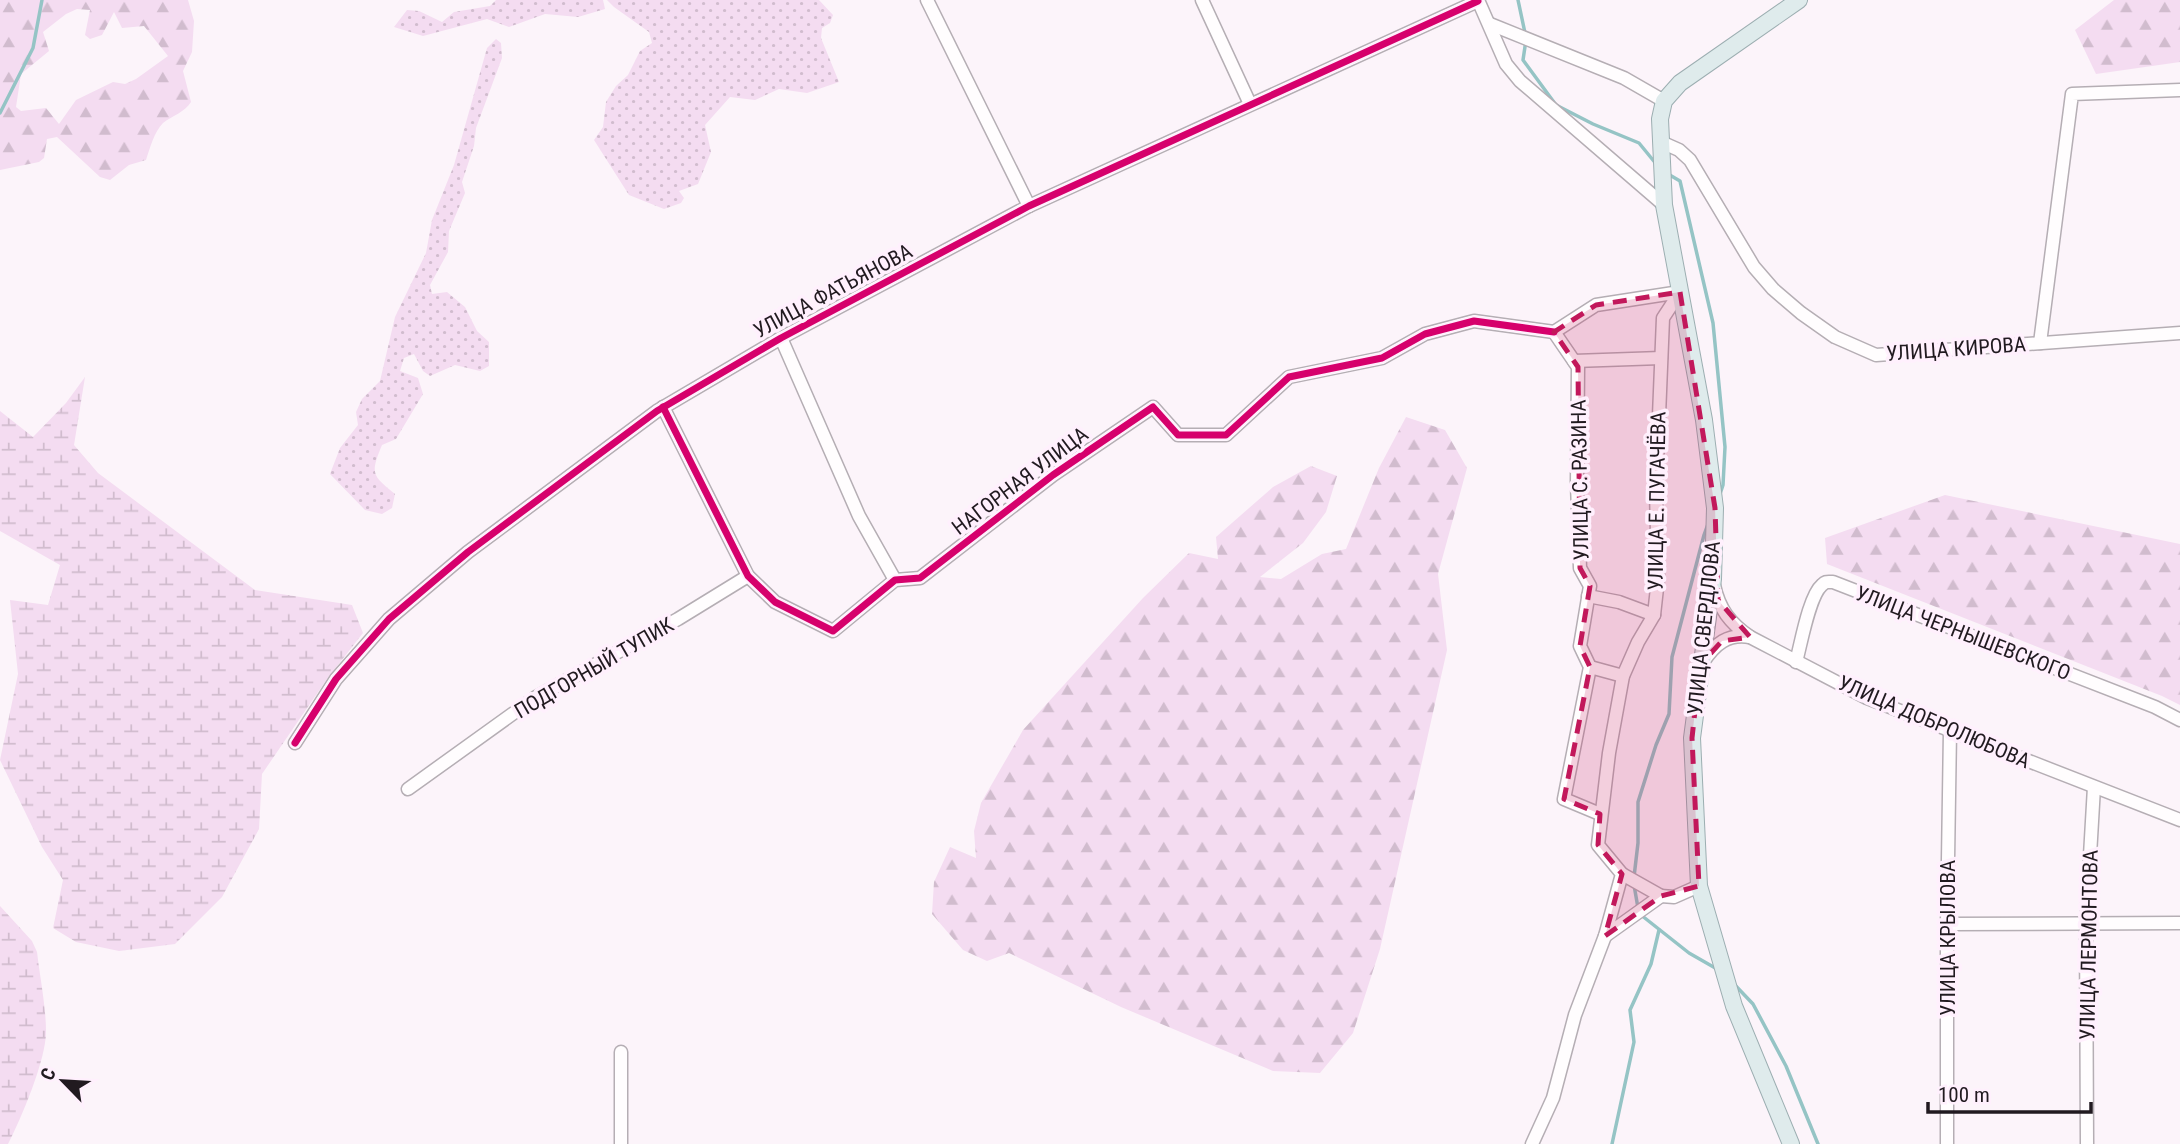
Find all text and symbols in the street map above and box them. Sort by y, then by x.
street label: УЛИЦА ФАТЬЯНОВА [750,239,916,343]
street label: УЛИЦА КИРОВА [1885,332,2027,366]
street label: УЛИЦА С. РАЗИНА [1567,399,1593,561]
street label: УЛИЦА Е. ПУГАЧЁВА [1643,411,1671,591]
street label: НАГОРНАЯ УЛИЦА [947,422,1093,540]
street label: УЛИЦА СВЕРДЛОВА [1683,540,1725,716]
street label: УЛИЦА ЧЕРНЫШЕВСКОГО [1852,581,2074,685]
street label: ПОДГОРНЫЙ ТУПИК [510,613,678,723]
street label: УЛИЦА ДОБРОЛЮБОВА [1835,671,2033,773]
street label: УЛИЦА ЛЕРМОНТОВА [2075,850,2103,1040]
street label: УЛИЦА КРЫЛОВА [1936,860,1960,1016]
north arrow [28,1046,98,1116]
text: С [35,1064,61,1084]
scale bar [1928,1070,2091,1114]
text: 100 m [1938,1083,1990,1107]

